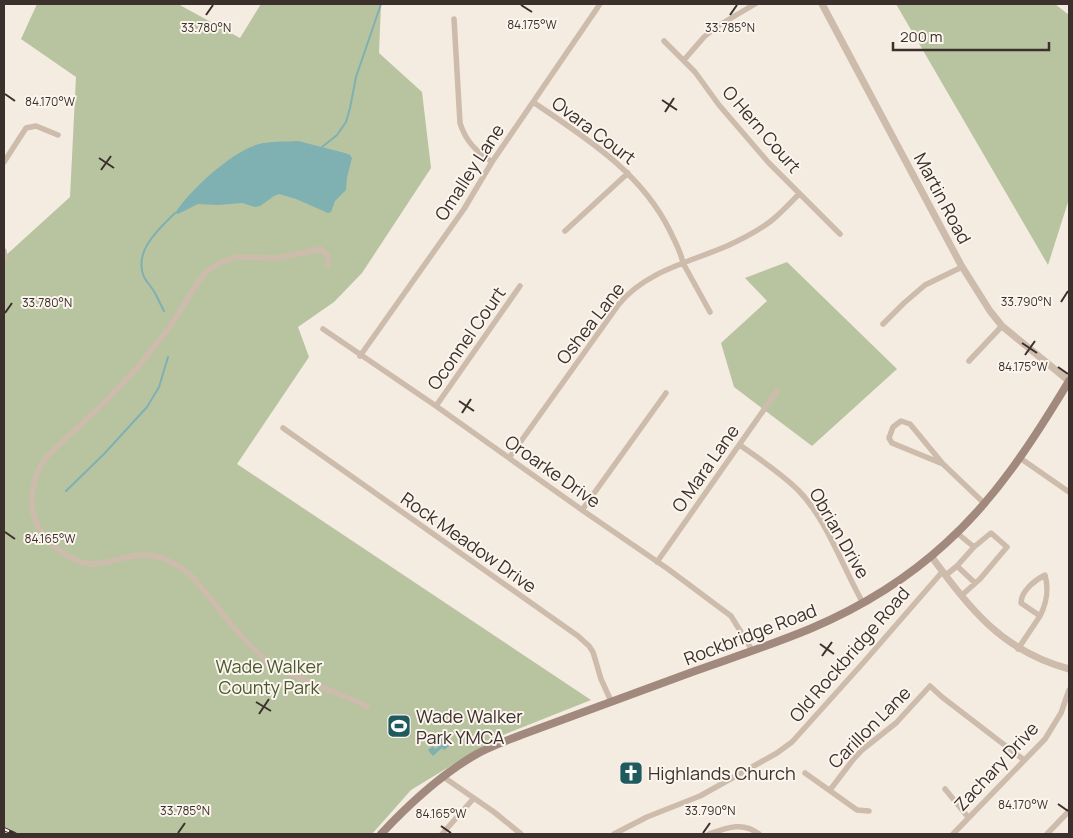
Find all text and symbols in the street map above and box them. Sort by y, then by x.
text: 84.175°W [507,16,558,33]
text: 33.780°N [181,19,231,36]
text: 33.785°N [705,19,755,36]
scale bar [893,20,1049,52]
text: 200 m [900,26,943,47]
street label: O Hern Court [717,80,807,178]
street label: Ovara Court [547,91,641,169]
text: 84.170°W [25,93,76,110]
street label: Omalley Lane [429,119,509,225]
street label: Martin Road [909,148,977,248]
street label: Oshea Lane [551,277,629,369]
street label: Oconnel Court [421,282,511,394]
text: 33.790°N [1001,293,1051,310]
text: 33.780°N [22,294,72,311]
text: 84.175°W [998,358,1049,375]
street label: O Mara Lane [666,419,744,517]
street label: Oroarke Drive [500,429,606,513]
street label: Obrian Drive [804,483,876,583]
street label: Rock Meadow Drive [396,486,542,598]
text: 84.165°W [24,530,76,547]
street label: Old Rockbridge Road [784,581,914,727]
street label: Rockbridge Road [680,598,820,670]
park label: Wade Walker County Park [216,654,323,699]
street label: Carillon Lane [823,681,915,773]
place label: Wade Walker Park YMCA [416,704,523,749]
sports icon: Wade Walker Park YMCA [386,713,412,739]
street label: Zachary Drive [949,716,1043,816]
church icon: Highlands Church [618,760,644,786]
place label: Highlands Church [648,761,796,785]
text: 84.170°W [998,796,1049,813]
text: 33.785°N [160,802,210,819]
text: 33.790°N [685,802,735,819]
text: 84.165°W [415,805,467,822]

